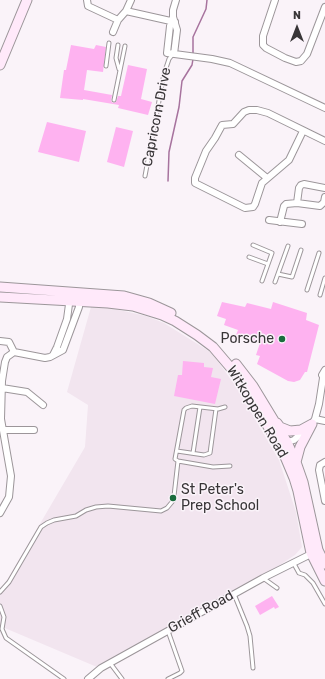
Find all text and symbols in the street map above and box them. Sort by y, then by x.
north arrow [277,8,317,48]
text: N [293,9,301,22]
street label: Capricorn Drive [139,66,175,168]
place label: Porsche [221,331,274,347]
marker: Porsche [277,334,287,344]
street label: Witkoppen Road [223,363,291,461]
place label: St Peter's Prep School [181,482,259,514]
marker: St Peter's Prep School [168,493,178,503]
street label: Grieff Road [165,587,237,637]

